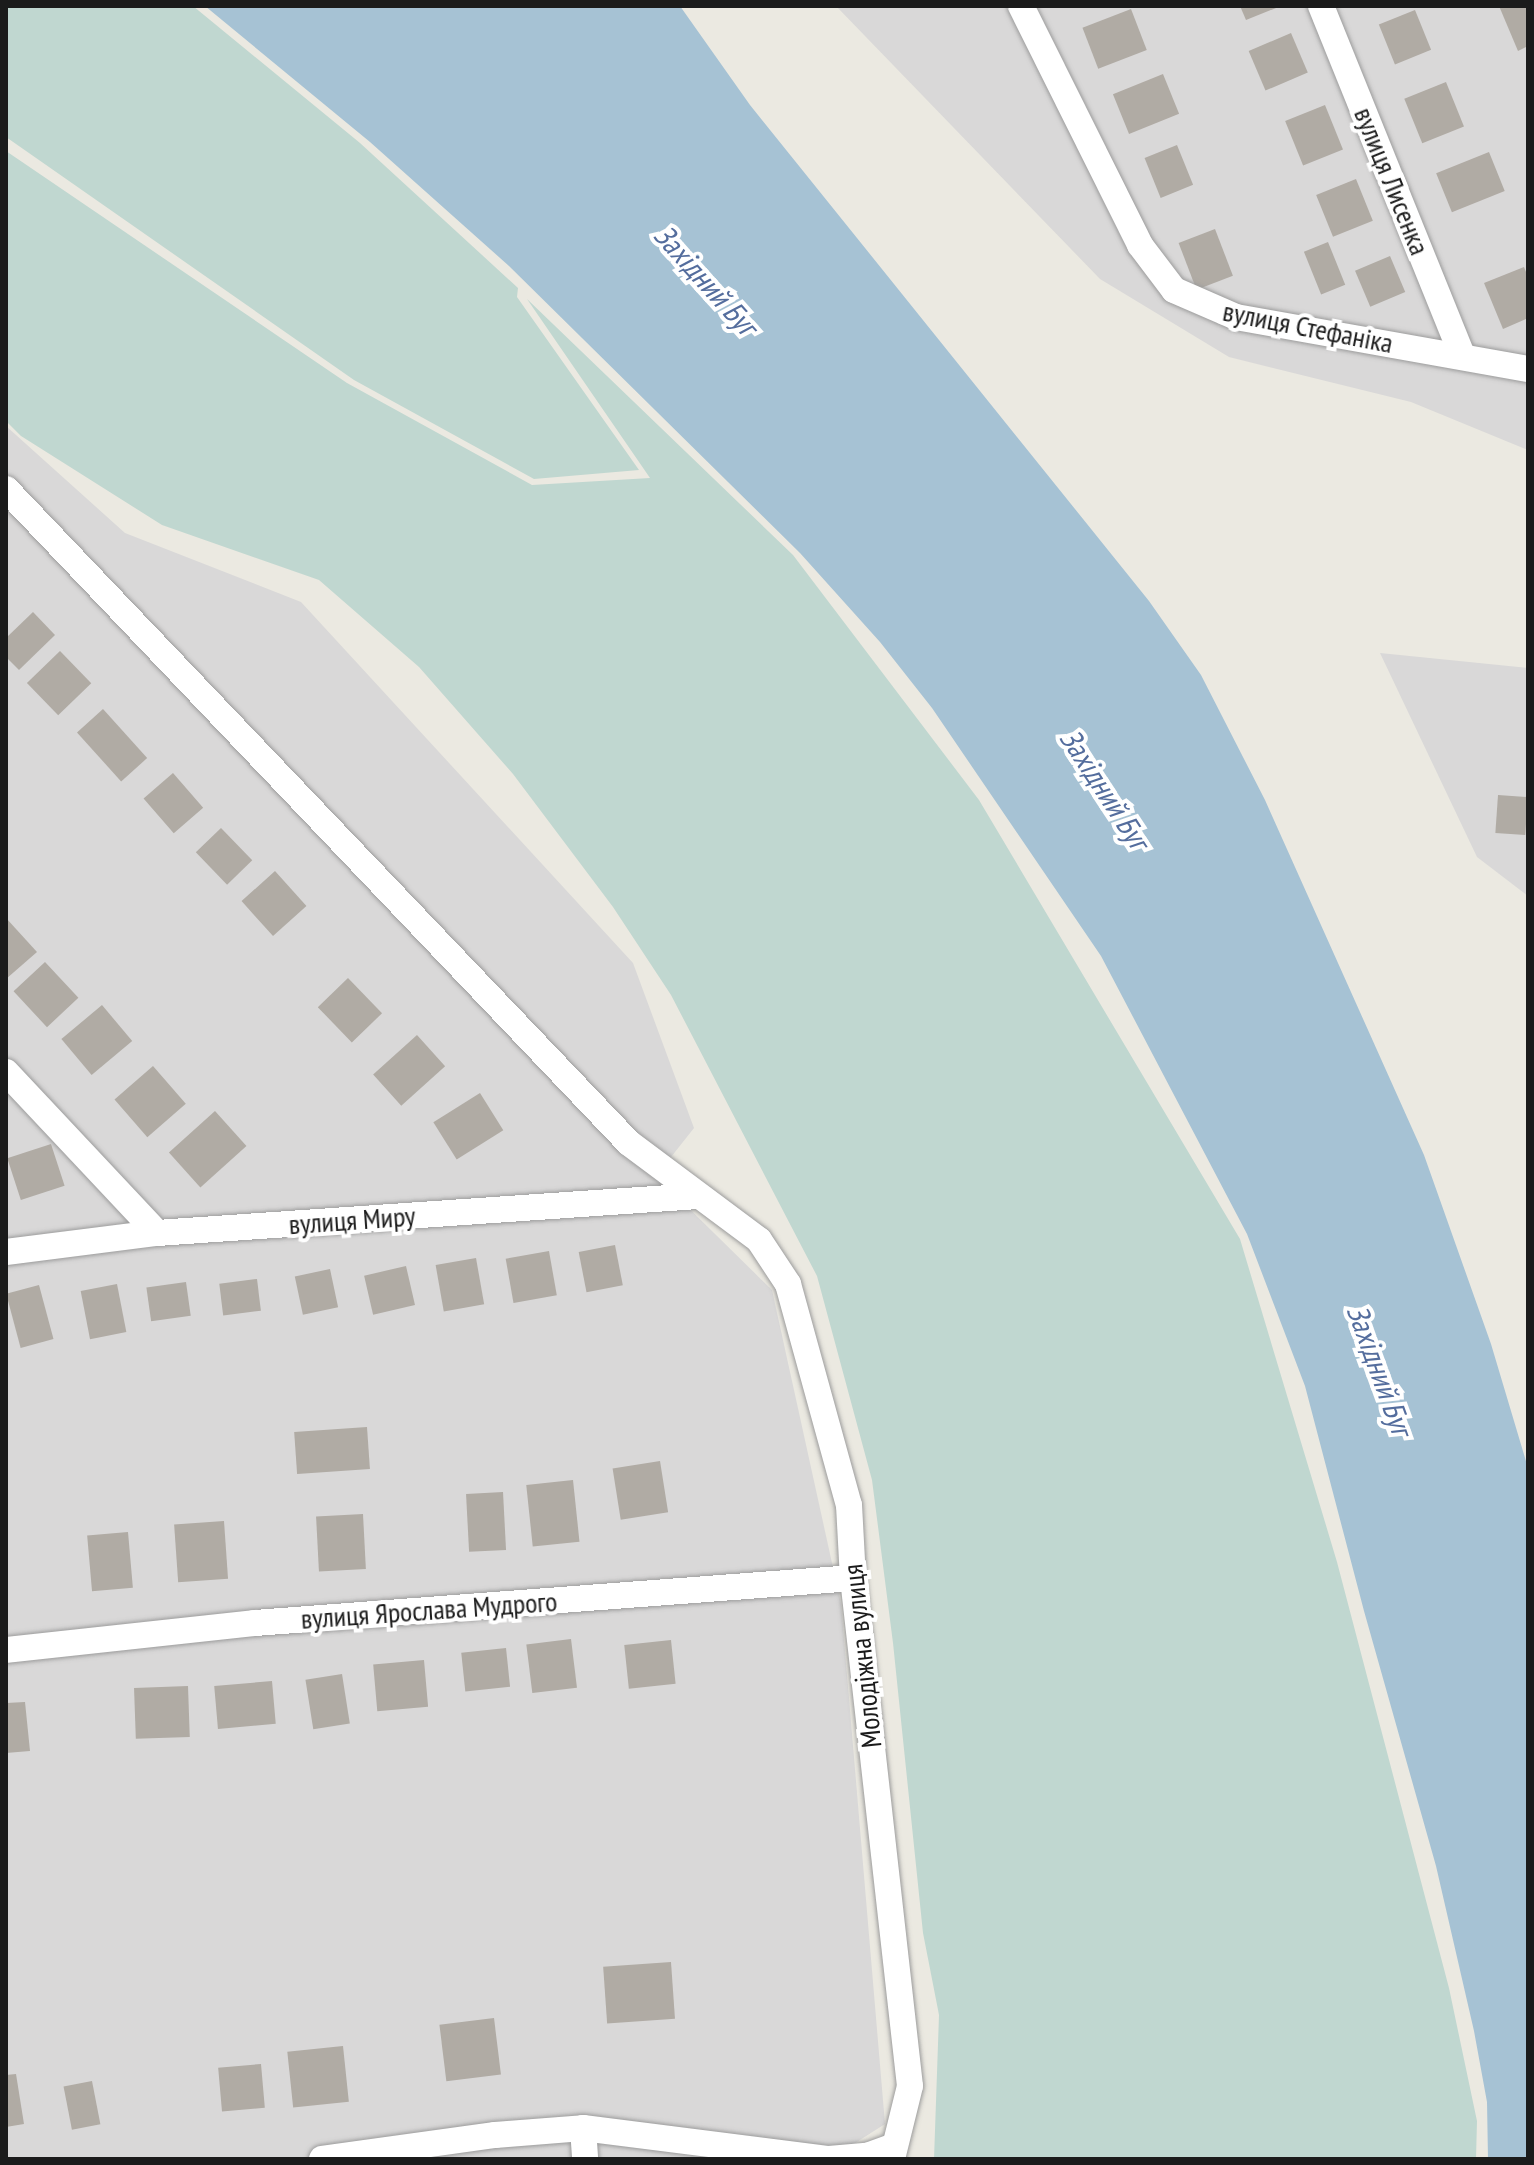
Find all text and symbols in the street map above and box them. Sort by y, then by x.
street label: вулиця Лисенка [1347,102,1437,260]
water label: Західний Буг [647,217,765,343]
street label: вулиця Стефаніка [1220,294,1396,360]
water label: Західний Буг [1053,722,1157,856]
street label: вулиця Миру [288,1199,416,1241]
water label: Західний Буг [1340,1300,1420,1440]
street label: Молодіжна вулиця [836,1563,888,1749]
street label: вулиця Ярослава Мудрого [300,1584,558,1636]

